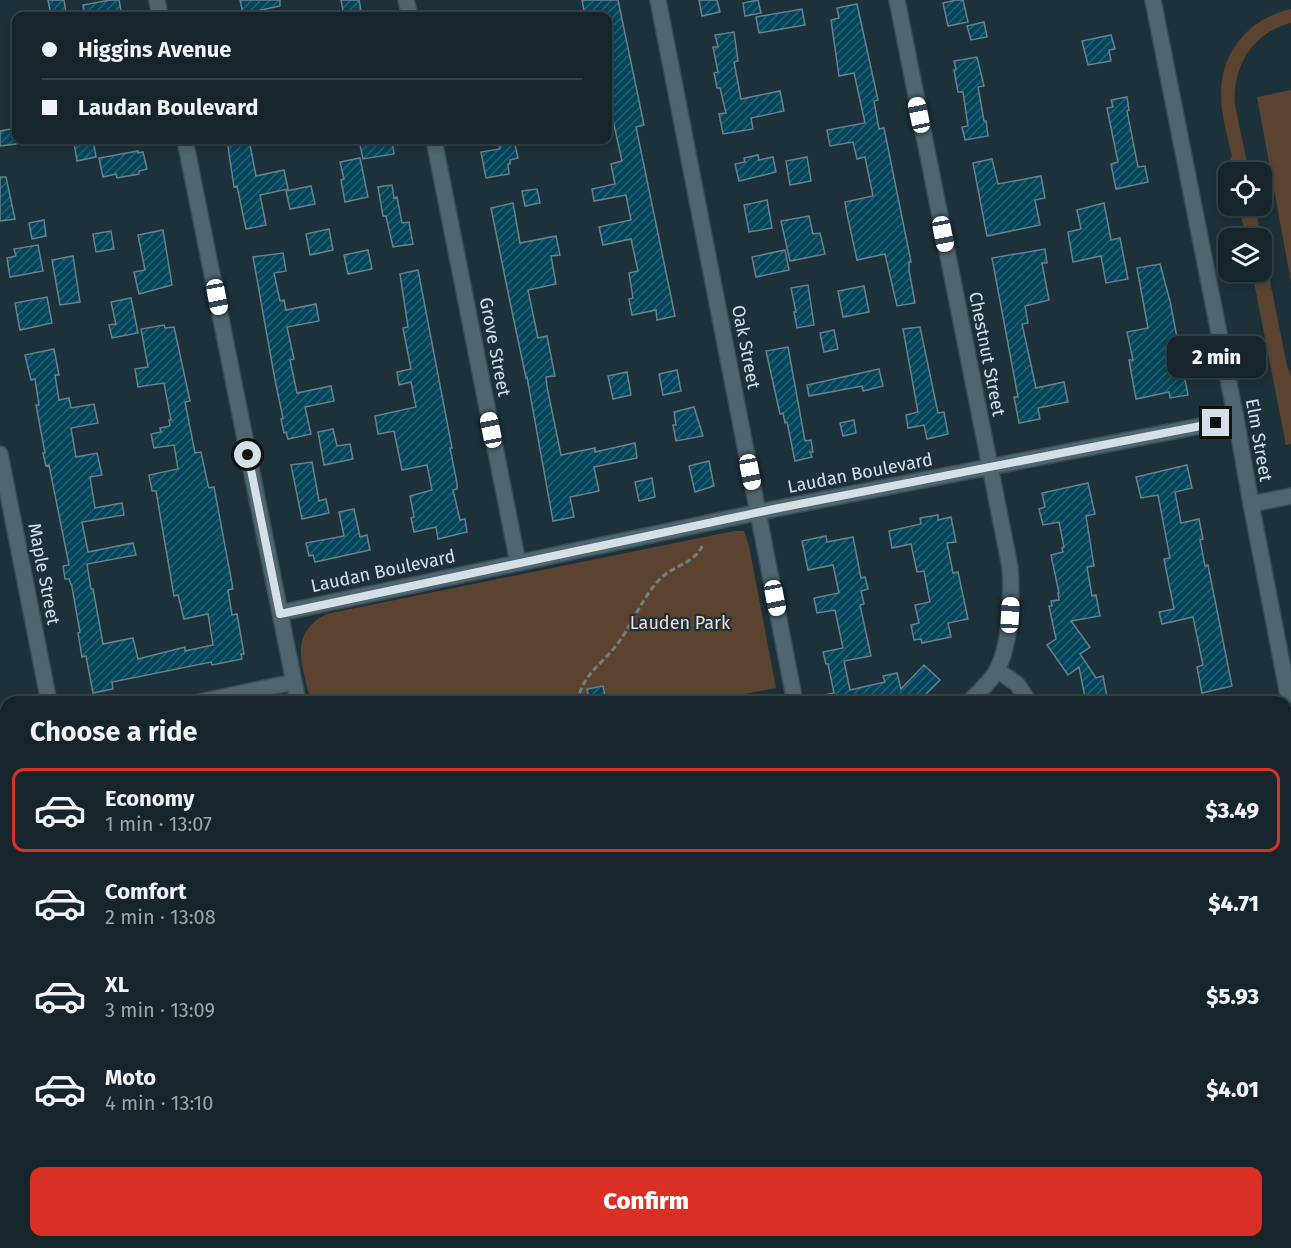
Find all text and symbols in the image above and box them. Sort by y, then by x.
text: Higgins Avenue [78,36,232,63]
text: Laudan Boulevard [78,94,259,121]
car [906,96,932,134]
map controls [1218,162,1272,282]
button: locate [1218,162,1272,216]
car [931,215,955,253]
button: layers [1218,228,1272,282]
car [205,278,229,316]
street label: Chestnut Street [964,290,1010,419]
street label: Grove Street [475,296,515,399]
street label: Oak Street [727,303,765,391]
callout: 2 min [1166,336,1266,378]
text: 2 min [1192,345,1241,369]
street label: Elm Street [1241,397,1277,484]
route end [1202,409,1229,436]
car [479,411,503,449]
route start [234,441,261,468]
street label: Laudan Boulevard [786,448,934,498]
car [738,453,762,491]
street label: Maple Street [23,521,65,627]
street label: Laudan Boulevard [309,545,457,597]
car [763,579,787,617]
car [1000,597,1020,633]
park label: Lauden Park [630,612,731,634]
text: Choose a ride [30,716,197,748]
icon: car [33,783,87,837]
text: Economy [105,785,194,812]
text: $3.49 [1206,797,1259,824]
text: 1 min · 13:07 [105,812,212,836]
icon: car [33,876,87,930]
text: Comfort [105,878,186,905]
text: $4.71 [1208,890,1259,917]
text: 2 min · 13:08 [105,905,216,929]
icon: car [33,969,87,1023]
text: XL [105,971,129,998]
text: $5.93 [1206,983,1259,1010]
text: 3 min · 13:09 [105,998,215,1022]
icon: car [33,1062,87,1116]
text: Moto [105,1064,156,1091]
text: $4.01 [1206,1076,1259,1103]
text: 4 min · 13:10 [105,1091,213,1115]
button: Confirm [30,1167,1262,1236]

